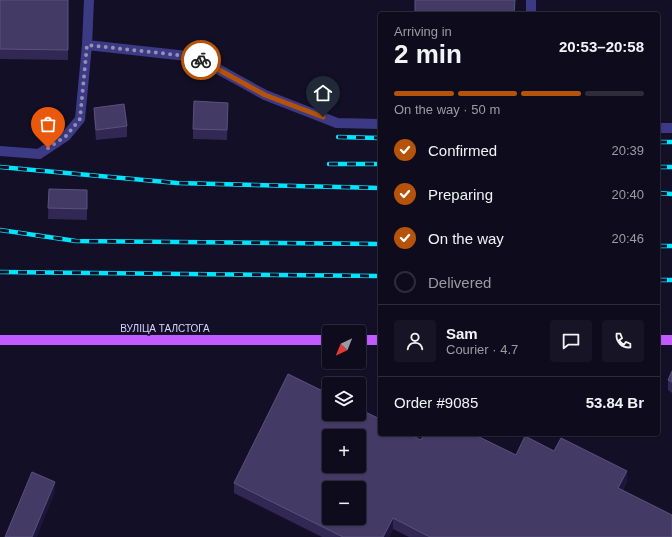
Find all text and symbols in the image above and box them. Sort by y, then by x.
text: Arriving in [394,24,452,39]
text: 20:53–20:58 [559,38,644,55]
text: 2 min [394,39,462,69]
courier [181,40,221,80]
icon: bike [190,49,212,71]
pin [306,76,340,117]
icon: home [312,82,334,104]
text: On the way · 50 m [394,102,500,117]
pin [31,107,65,148]
icon: bag [37,113,59,135]
icon: check [394,139,416,161]
text: Confirmed [428,142,497,159]
text: 20:39 [611,143,644,158]
icon: check [394,183,416,205]
text: Preparing [428,186,493,203]
text: 20:40 [611,187,644,202]
icon: check [394,227,416,249]
text: On the way [428,230,504,247]
text: 20:46 [611,231,644,246]
text: Delivered [428,274,491,291]
button: person [394,320,436,362]
button: chat [550,320,592,362]
button: phone [602,320,644,362]
street label: ВУЛІЦА ТАЛСТОГА [120,323,210,334]
north arrow [322,325,366,369]
map controls [322,325,366,525]
text: Sam [446,325,478,342]
text: Courier · 4.7 [446,342,518,357]
button: layers [322,377,366,421]
text: Order #9085 [394,394,478,411]
text: 53.84 Br [586,394,644,411]
button: + [322,429,366,473]
button: − [322,481,366,525]

